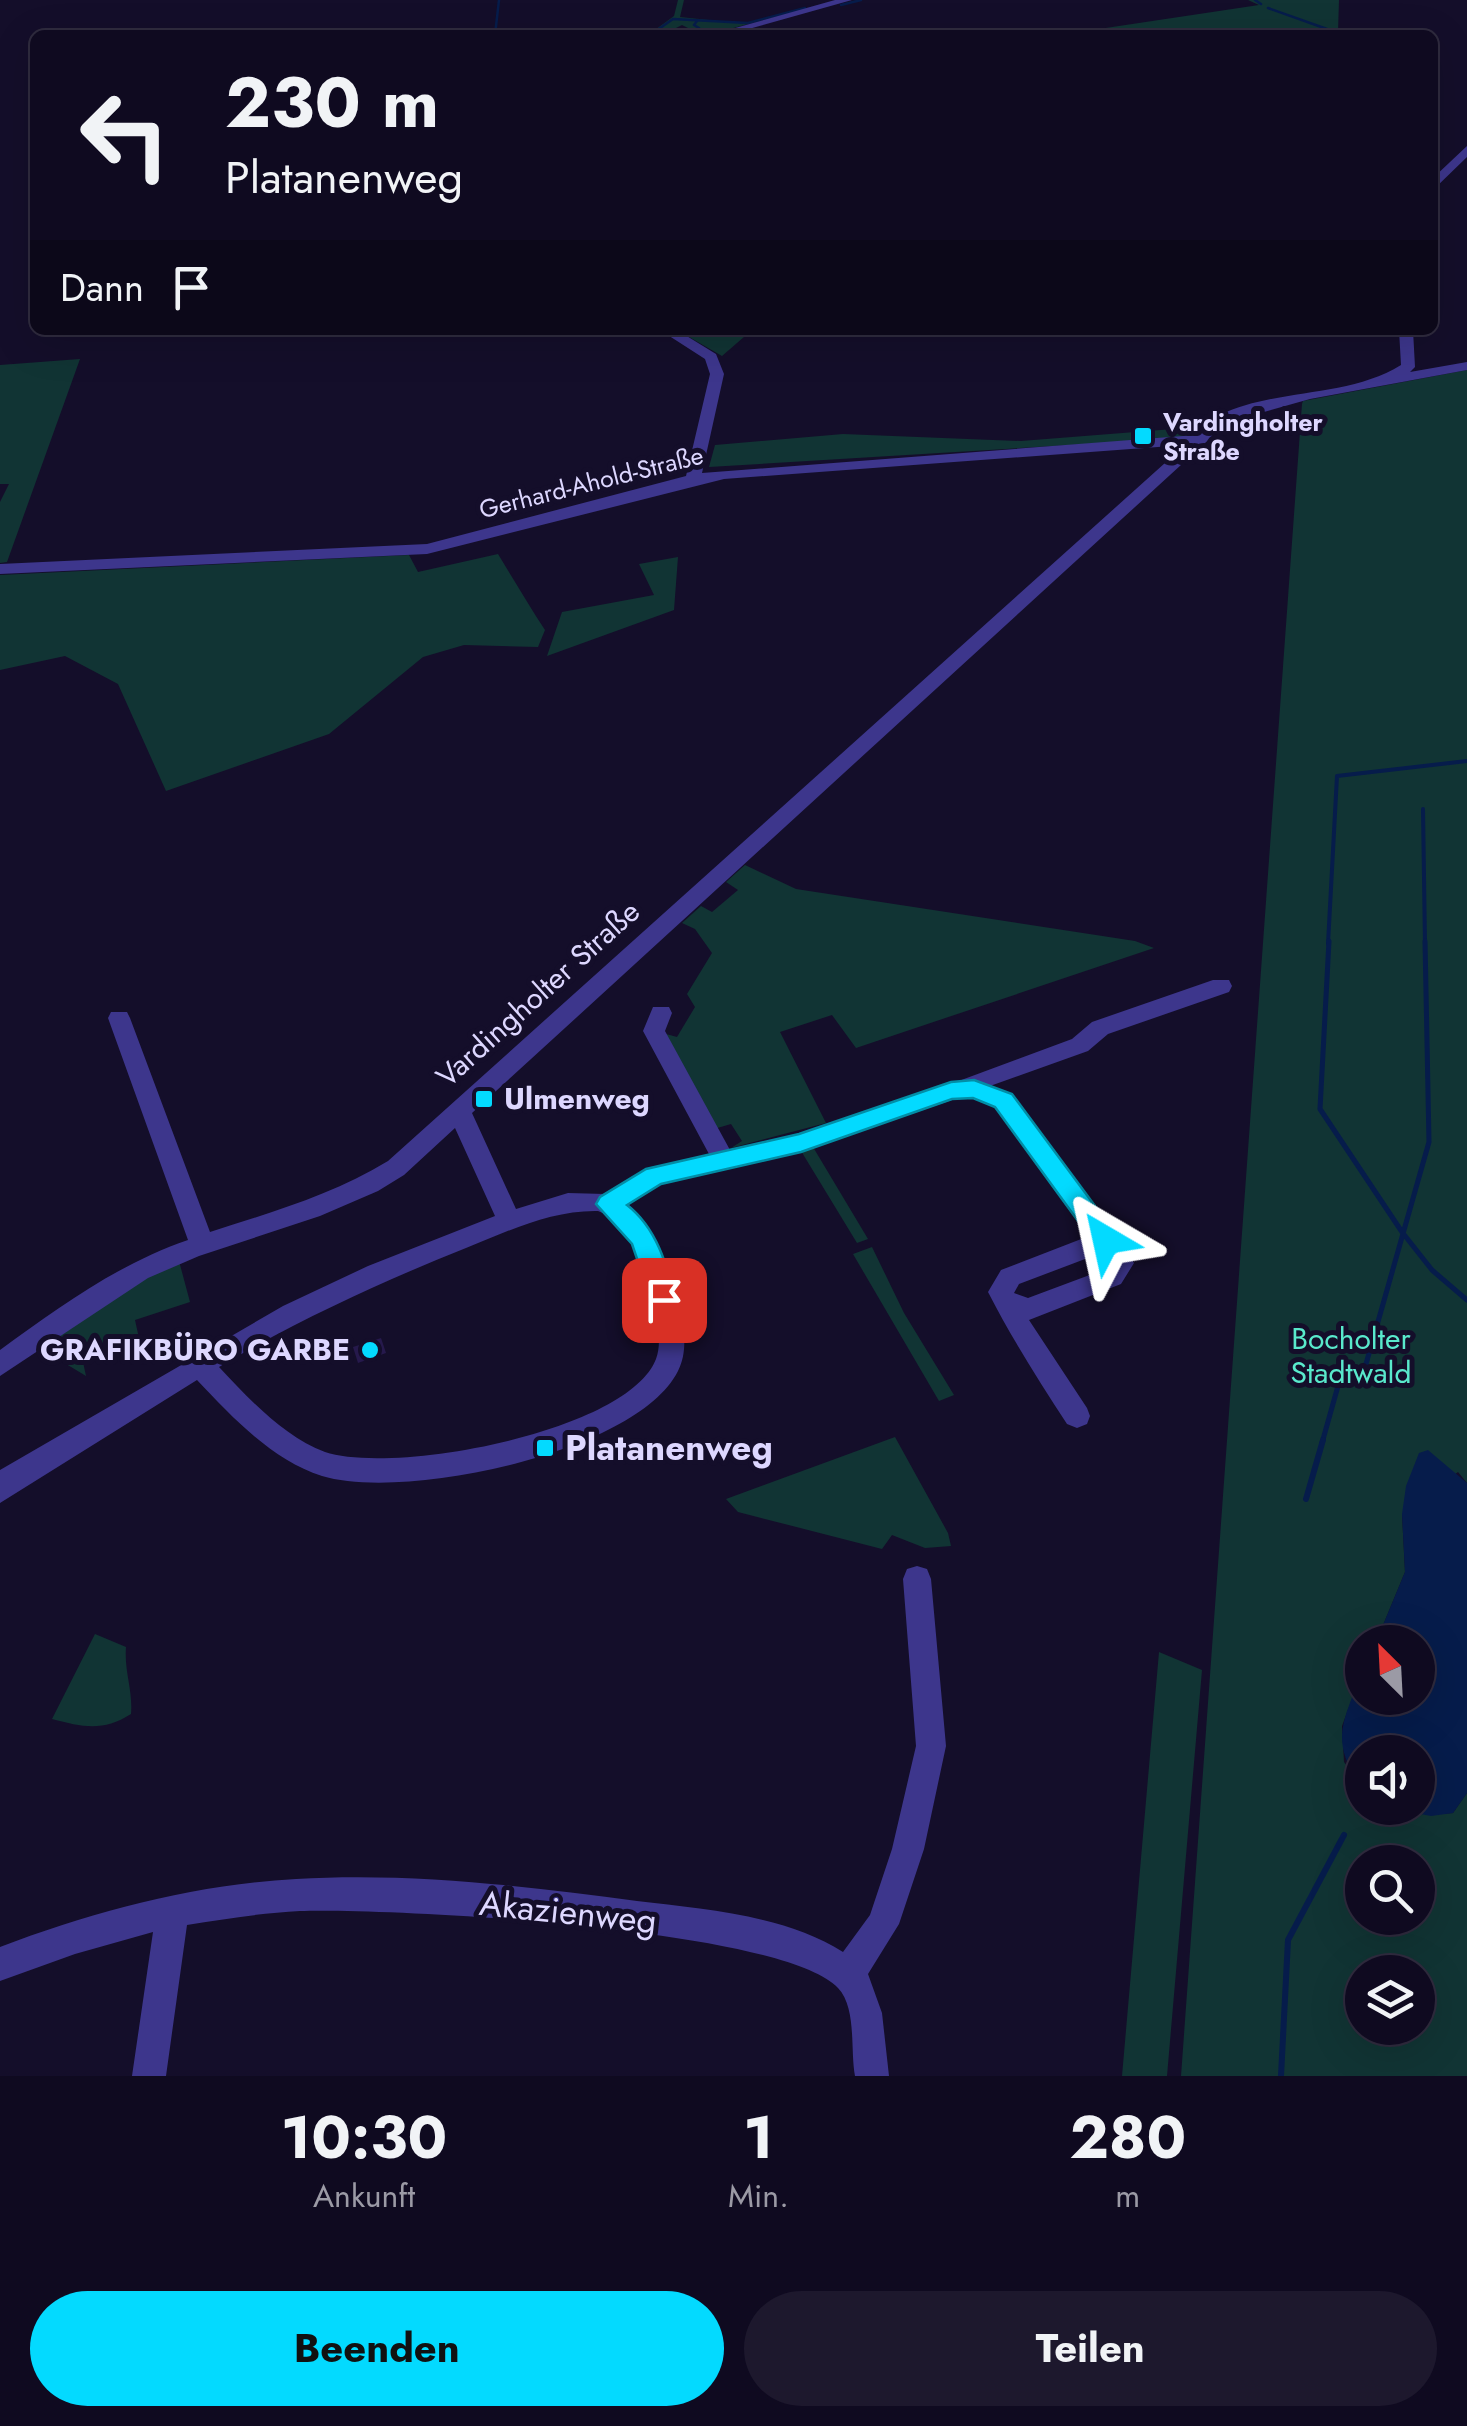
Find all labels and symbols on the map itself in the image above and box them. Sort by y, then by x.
place label: Vardingholter Straße [1162,404,1324,469]
marker: Vardingholter Straße [1132,425,1154,447]
street label: Gerhard-Ahold-Straße [475,437,707,527]
street label: Vardingholter Straße [426,890,649,1097]
place label: Ulmenweg [504,1077,650,1120]
marker: Ulmenweg [473,1088,495,1110]
position arrow [1054,1188,1158,1292]
pin [622,1258,707,1343]
park label: Bocholter Stadtwald [1290,1317,1412,1394]
place label: GRAFIKBÜRO GARBE [40,1328,350,1371]
marker: GRAFIKBÜRO GARBE [359,1339,381,1361]
place label: Platanenweg [565,1423,773,1473]
marker: Platanenweg [534,1437,556,1459]
north arrow [1345,1625,1435,1715]
street label: Akazienweg [477,1878,659,1946]

